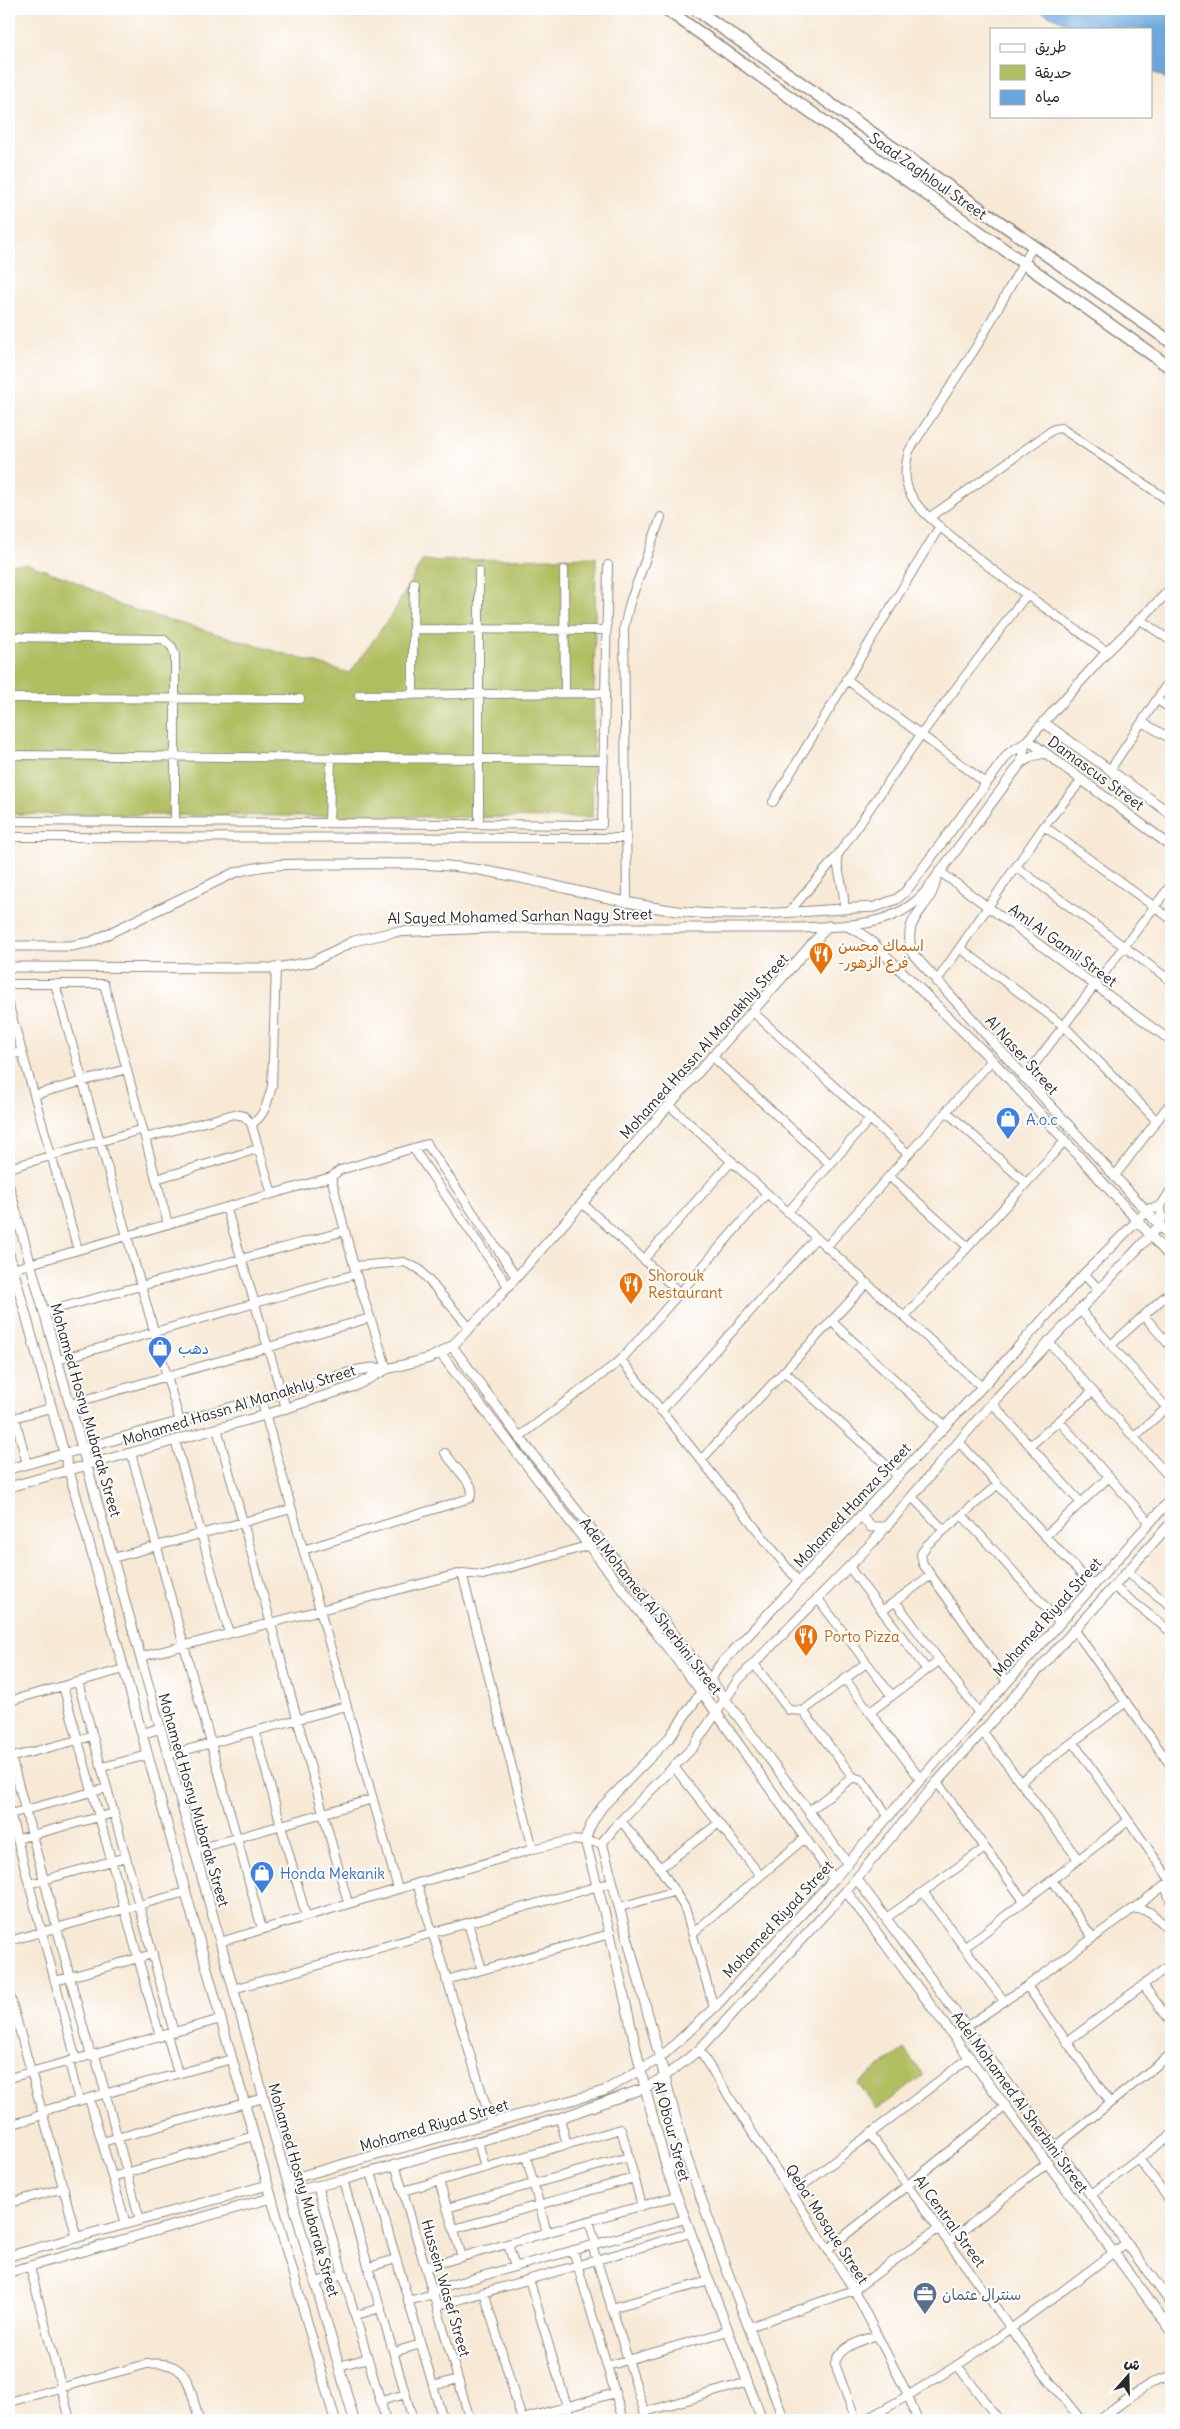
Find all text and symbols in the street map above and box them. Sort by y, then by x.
legend [990,28,1152,118]
text: طريق [1035,37,1067,56]
text: حديقة [1035,63,1072,82]
text: مياه [1035,87,1060,106]
street label: Saad Zaghloul Street [866,128,990,224]
street label: Damascus Street [1044,732,1148,814]
street label: Aml Al Gamil Street [1005,899,1121,991]
street label: Al Sayed Mohamed Sarhan Nagy Street [387,904,653,928]
place label: اسماك محسن -فرع الزهور [838,936,924,973]
restaurant icon: اسماك محسن -فرع الزهور [808,941,834,975]
street label: Mohamed Hassn Al Manakhly Street [616,949,792,1143]
street label: Al Naser Street [981,1011,1063,1099]
shop icon: A.o.c [995,1106,1021,1140]
place label: A.o.c [1026,1110,1058,1129]
place label: Shorouk Restaurant [648,1266,723,1302]
restaurant icon: Shorouk Restaurant [618,1271,644,1305]
street label: Mohamed Hosny Mubarak Street [46,1301,126,1519]
shop icon: دهب [147,1335,173,1369]
place label: دهب [178,1339,209,1358]
street label: Mohamed Hassn Al Manakhly Street [120,1360,358,1450]
street label: Mohamed Hamza Street [789,1439,915,1571]
street label: Adel Mohamed Al Sherbini Street [576,1514,726,1698]
street label: Mohamed Riyad Street [989,1554,1105,1680]
restaurant icon: Porto Pizza [793,1623,819,1657]
place label: Porto Pizza [824,1627,900,1646]
street label: Mohamed Hosny Mubarak Street [154,1691,234,1909]
street label: Mohamed Riyad Street [719,1856,837,1982]
shop icon: Honda Mekanik [249,1860,275,1894]
place label: Honda Mekanik [280,1864,385,1883]
street label: Adel Mohamed Al Sherbini Street [948,2008,1092,2196]
street label: Al Obour Street [649,2079,695,2183]
street label: Mohamed Hosny Mubarak Street [264,2081,344,2299]
street label: Mohamed Riyad Street [358,2095,510,2155]
street label: Qeba' Mosque Street [781,2161,873,2287]
street label: Al Central Street [910,2171,990,2271]
street label: Hussein Wasef Street [417,2217,475,2359]
office icon: سنترال عثمان [912,2281,938,2315]
place label: سنترال عثمان [942,2285,1021,2304]
north arrow [1102,2352,1152,2402]
text: ش [1122,2353,1143,2375]

